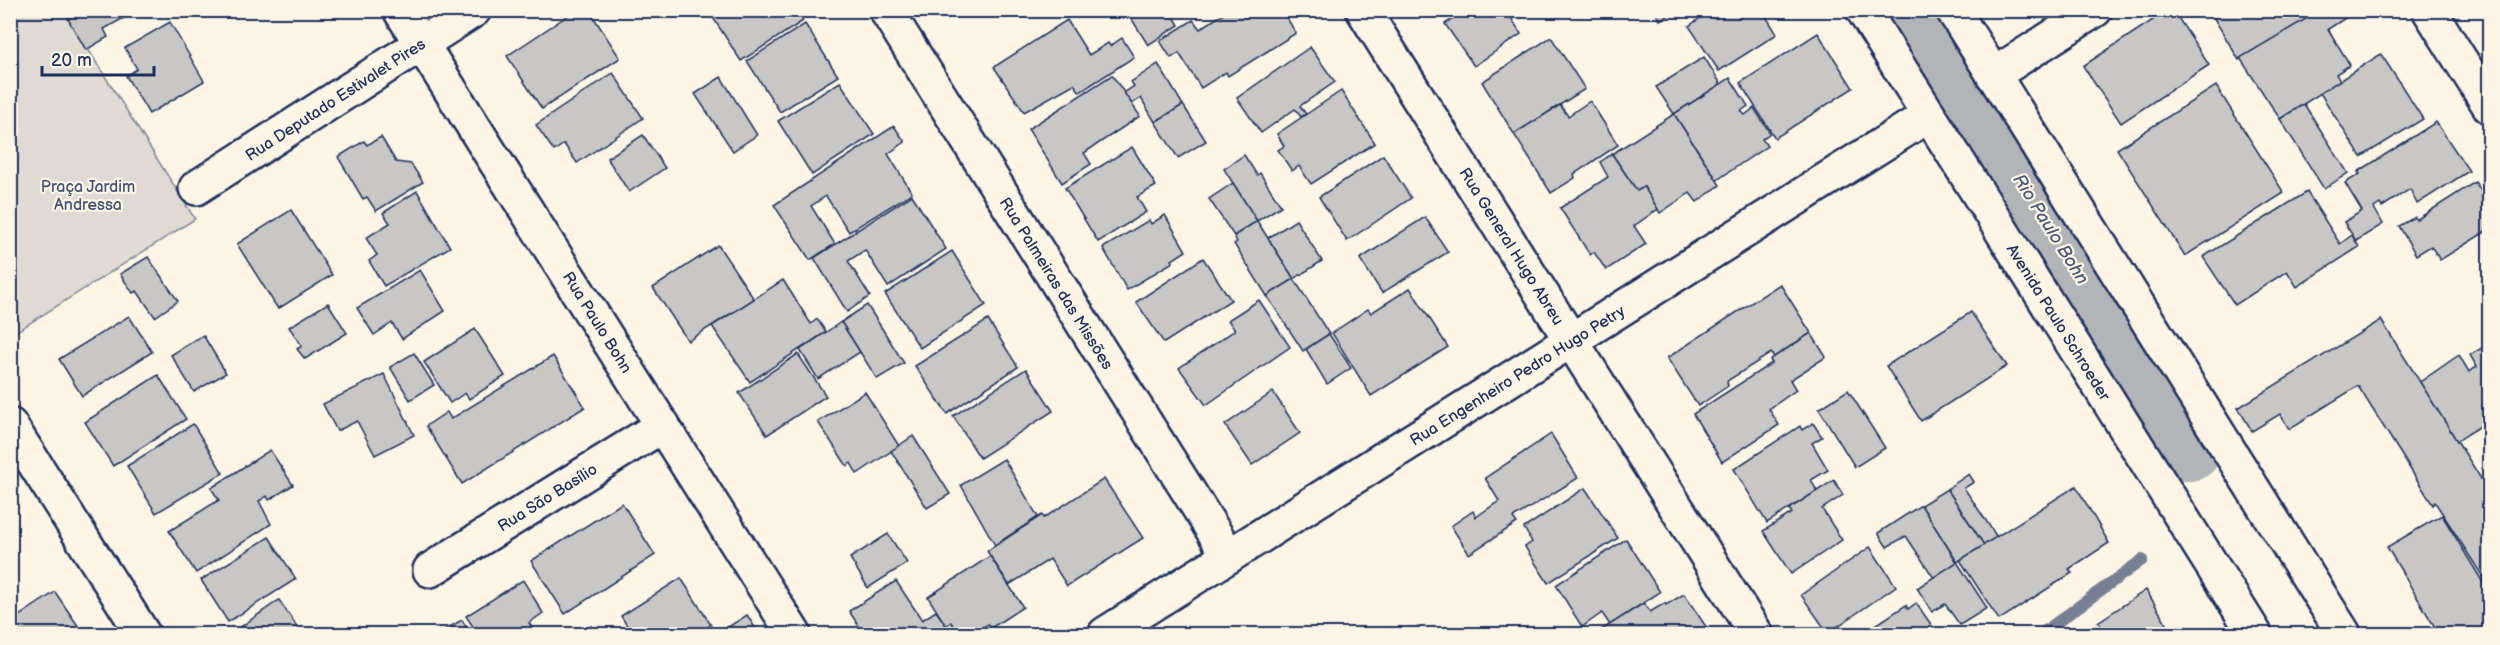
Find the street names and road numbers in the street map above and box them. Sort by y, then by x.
street label: Rua Deputado Estivalet Pires [242,35,429,166]
street label: Rua General Hugo Abreu [1454,165,1567,329]
street label: Rua Palmeiras das Missões [995,194,1117,373]
street label: Avenida Paulo Schroeder [2002,241,2114,405]
street label: Rua Paulo Bohn [558,269,635,377]
street label: Rua Engenheiro Pedro Hugo Petry [1407,302,1629,451]
street label: Rua São Basílio [495,460,601,536]

